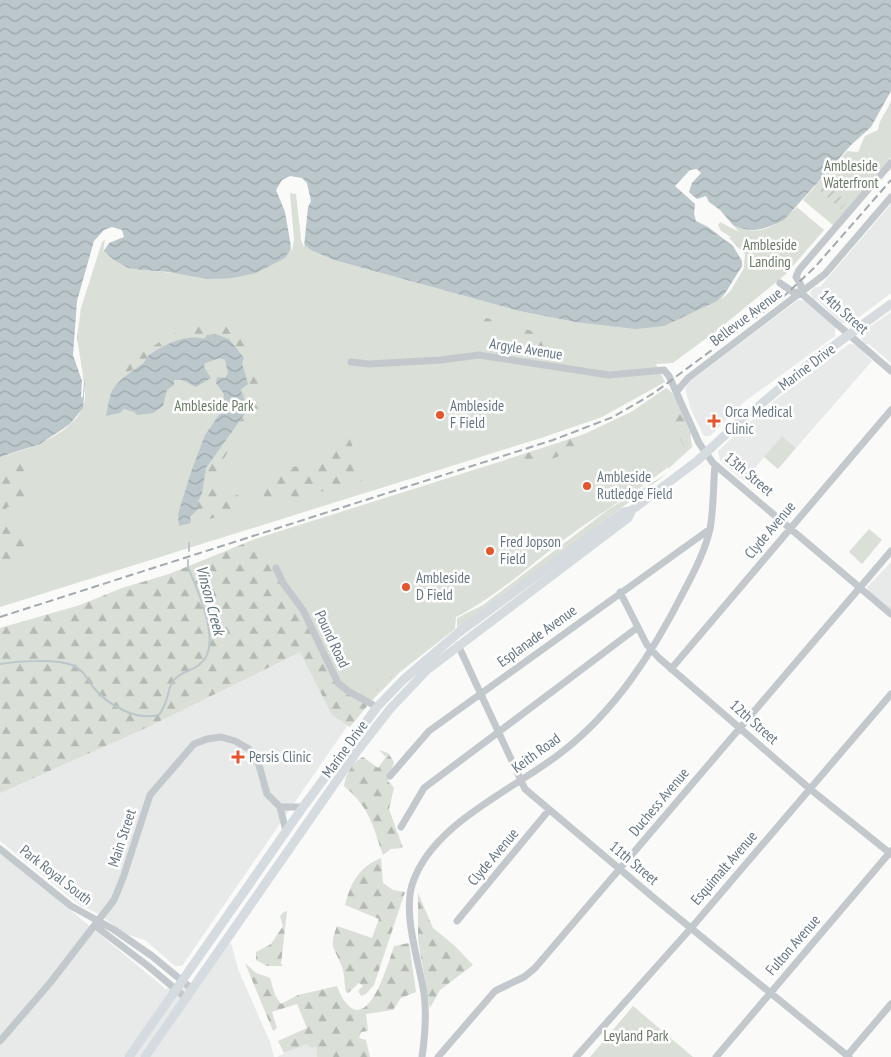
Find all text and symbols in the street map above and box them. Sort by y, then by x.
park label: Ambleside Waterfront [823,156,879,192]
park label: Ambleside Landing [743,235,797,271]
street label: Bellevue Avenue [706,283,786,350]
street label: 14th Street [816,285,873,338]
street label: Argyle Avenue [488,333,564,364]
street label: Marine Drive [775,339,839,394]
park label: Ambleside Park [174,396,254,415]
place label: Ambleside F Field [450,396,504,432]
place label: Orca Medical Clinic [725,402,793,438]
marker: Ambleside F Field [434,409,446,421]
marker: Orca Medical Clinic [707,414,721,428]
street label: 13th Street [721,448,778,500]
place label: Ambleside Rutledge Field [597,467,673,503]
marker: Ambleside Rutledge Field [581,480,593,492]
street label: Clyde Avenue [740,497,799,562]
place label: Fred Jopson Field [500,532,561,568]
marker: Fred Jopson Field [484,545,496,557]
water label: Vinson Creek [192,563,230,639]
place label: Ambleside D Field [416,568,470,604]
marker: Ambleside D Field [400,581,412,593]
street label: Esplanade Avenue [493,600,580,671]
street label: Pound Road [311,607,354,671]
street label: 12th Street [726,695,783,748]
street label: Marine Drive [317,716,372,781]
street label: Keith Road [508,729,564,777]
place label: Persis Clinic [249,747,312,766]
marker: Persis Clinic [231,750,245,764]
street label: Duchess Avenue [625,764,693,840]
street label: Main Street [103,807,140,869]
street label: Clyde Avenue [463,824,522,889]
street label: Esquimalt Avenue [686,827,761,909]
street label: 11th Street [606,837,663,889]
street label: Park Royal South [16,840,96,909]
street label: Fulton Avenue [761,911,824,979]
park label: Leyland Park [603,1026,669,1045]

